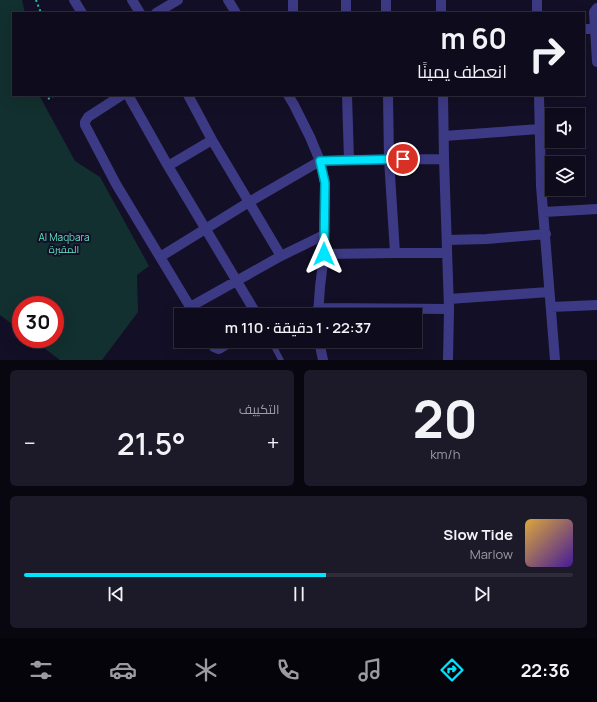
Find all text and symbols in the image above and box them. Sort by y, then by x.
text: 60 m [440,19,507,57]
icon: right [521,28,573,80]
text: انعطف يمينًا [417,59,507,83]
map controls [545,108,585,196]
button: sound [545,108,585,148]
pin [386,142,420,176]
icon: arrive [392,148,414,170]
button: layers [545,156,585,196]
park label: Al Maqbara المقبرة [39,230,90,256]
position arrow [303,233,345,275]
speed limit sign: 30 [12,296,64,348]
text: 22:37 · 1 دقيقة · 110 m [225,317,371,338]
text: 20 [413,383,478,454]
text: التكييف [239,400,280,418]
text: 21.5° [117,423,186,464]
text: − [24,428,36,458]
text: + [267,428,280,458]
text: km/h [430,445,460,463]
text: Slow Tide [443,524,513,545]
text: Marlow [470,545,513,563]
icon: previous [105,583,127,605]
icon: pause [288,583,310,605]
icon: next [471,583,493,605]
icon: filters [27,656,55,684]
icon: car [109,656,137,684]
icon: climate [192,656,220,684]
icon: phone [274,656,302,684]
icon: music [356,656,384,684]
icon: directions [438,656,466,684]
text: 22:36 [521,658,570,682]

